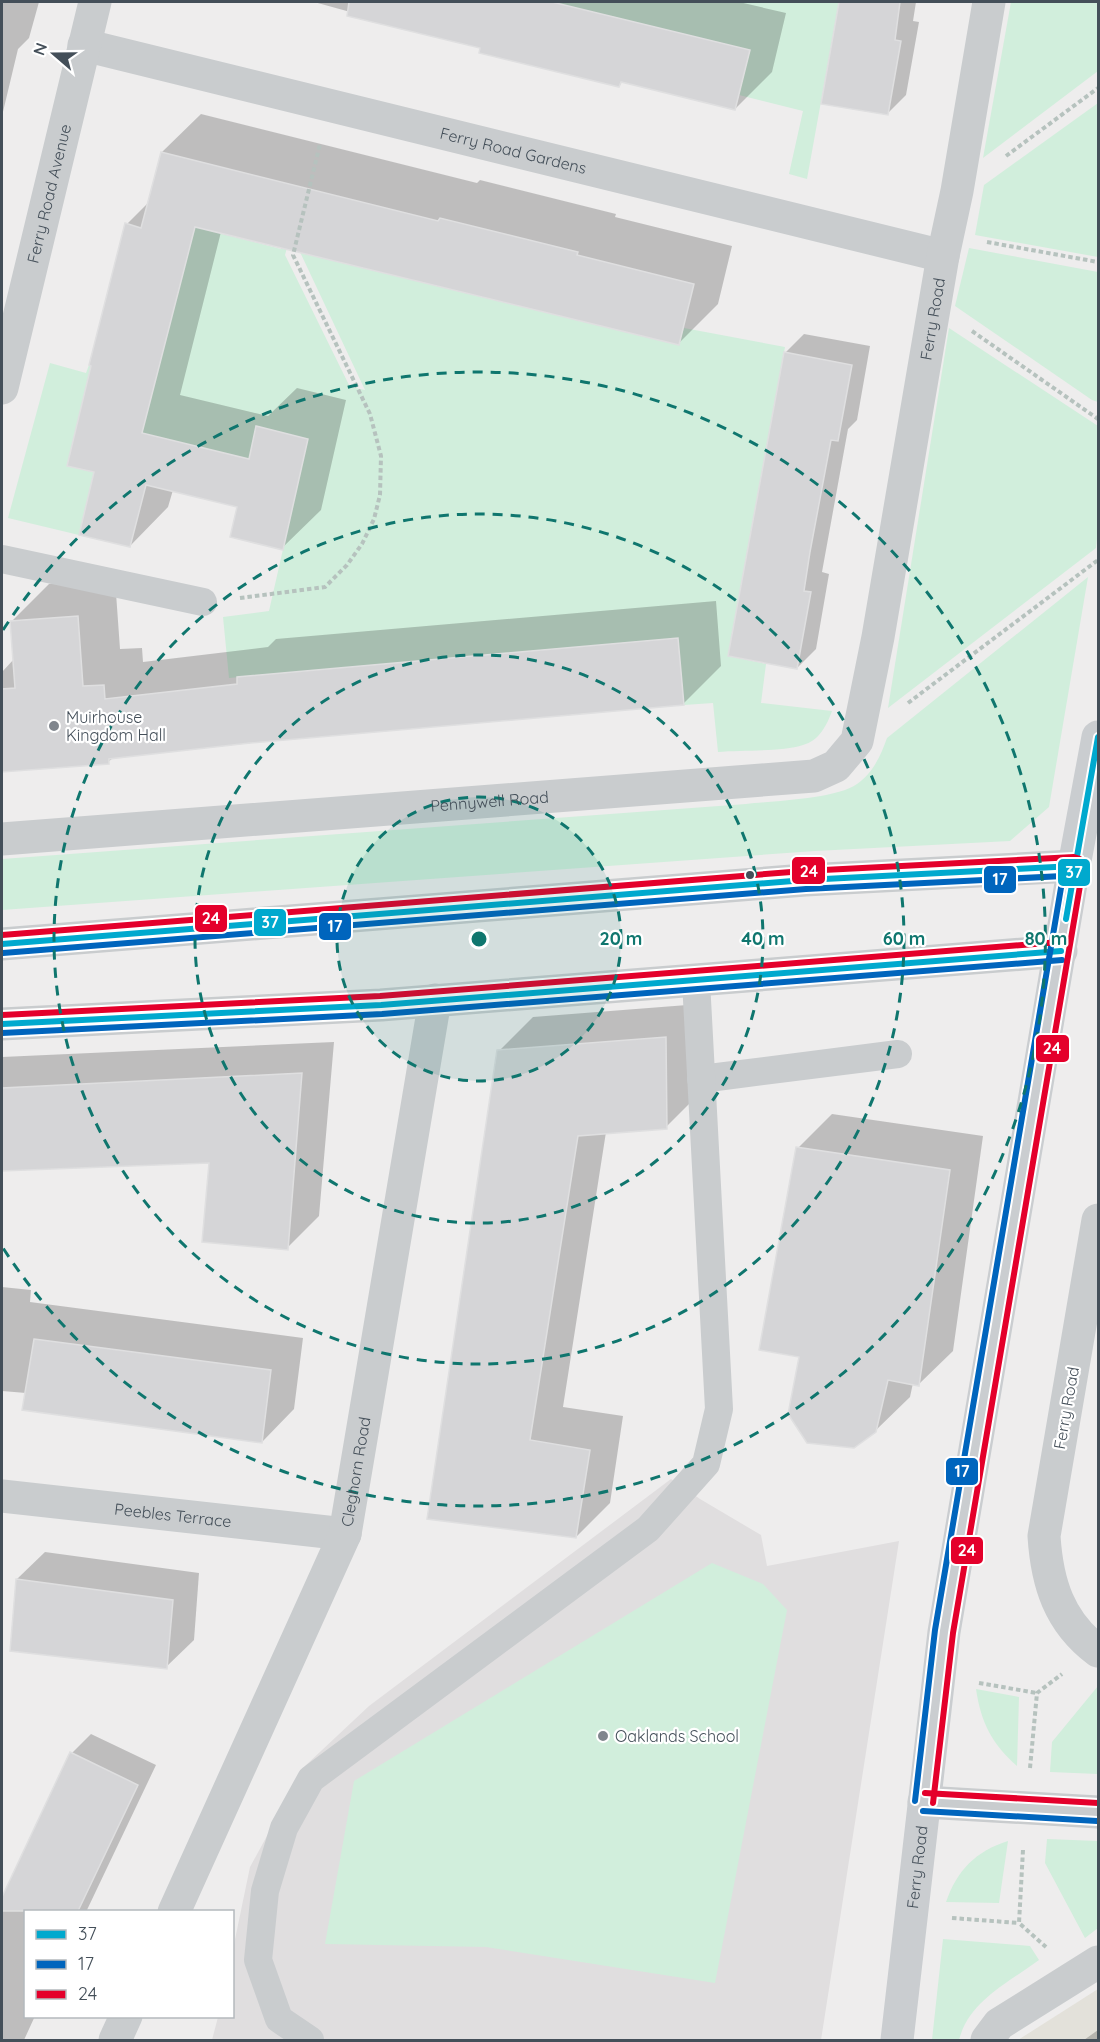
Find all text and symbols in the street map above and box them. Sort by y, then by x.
north arrow [24,24,84,84]
text: N [28,40,51,58]
street label: Ferry Road Avenue [22,122,75,265]
street label: Ferry Road Gardens [438,123,589,178]
street label: Ferry Road [915,276,949,362]
place label: Muirhouse Kingdom Hall [66,707,166,745]
marker: Muirhouse Kingdom Hall [47,719,61,733]
street label: Pennywell Road [430,787,549,816]
line badge: 24 [791,856,826,885]
line badge: 37 [1057,858,1091,887]
text: 24 [800,861,819,881]
text: 37 [1065,862,1083,882]
line badge: 17 [983,865,1017,894]
unlabelled marker [744,869,756,881]
text: 17 [992,869,1008,889]
line badge: 24 [194,904,228,933]
text: 24 [202,908,221,928]
line badge: 37 [253,908,287,937]
text: 37 [261,912,279,932]
line badge: 17 [318,912,352,941]
text: 17 [327,916,343,936]
text: 20 m [600,927,642,950]
text: 40 m [741,927,785,950]
text: 60 m [883,927,925,950]
text: 80 m [1025,927,1067,950]
centre of rings [469,929,489,949]
line badge: 24 [1035,1034,1070,1063]
text: 24 [1043,1038,1062,1058]
street label: Ferry Road [1049,1365,1083,1451]
street label: Cleghorn Road [336,1415,375,1528]
line badge: 17 [945,1457,979,1486]
text: 17 [954,1461,970,1481]
street label: Peebles Terrace [113,1499,233,1531]
line badge: 24 [950,1536,984,1565]
text: 24 [958,1540,977,1560]
place label: Oaklands School [615,1726,739,1746]
marker: Oaklands School [596,1729,610,1743]
street label: Ferry Road [902,1825,932,1910]
legend [24,1910,234,2018]
text: 37 [78,1922,97,1945]
text: 17 [78,1952,94,1975]
text: 24 [78,1982,97,2005]

